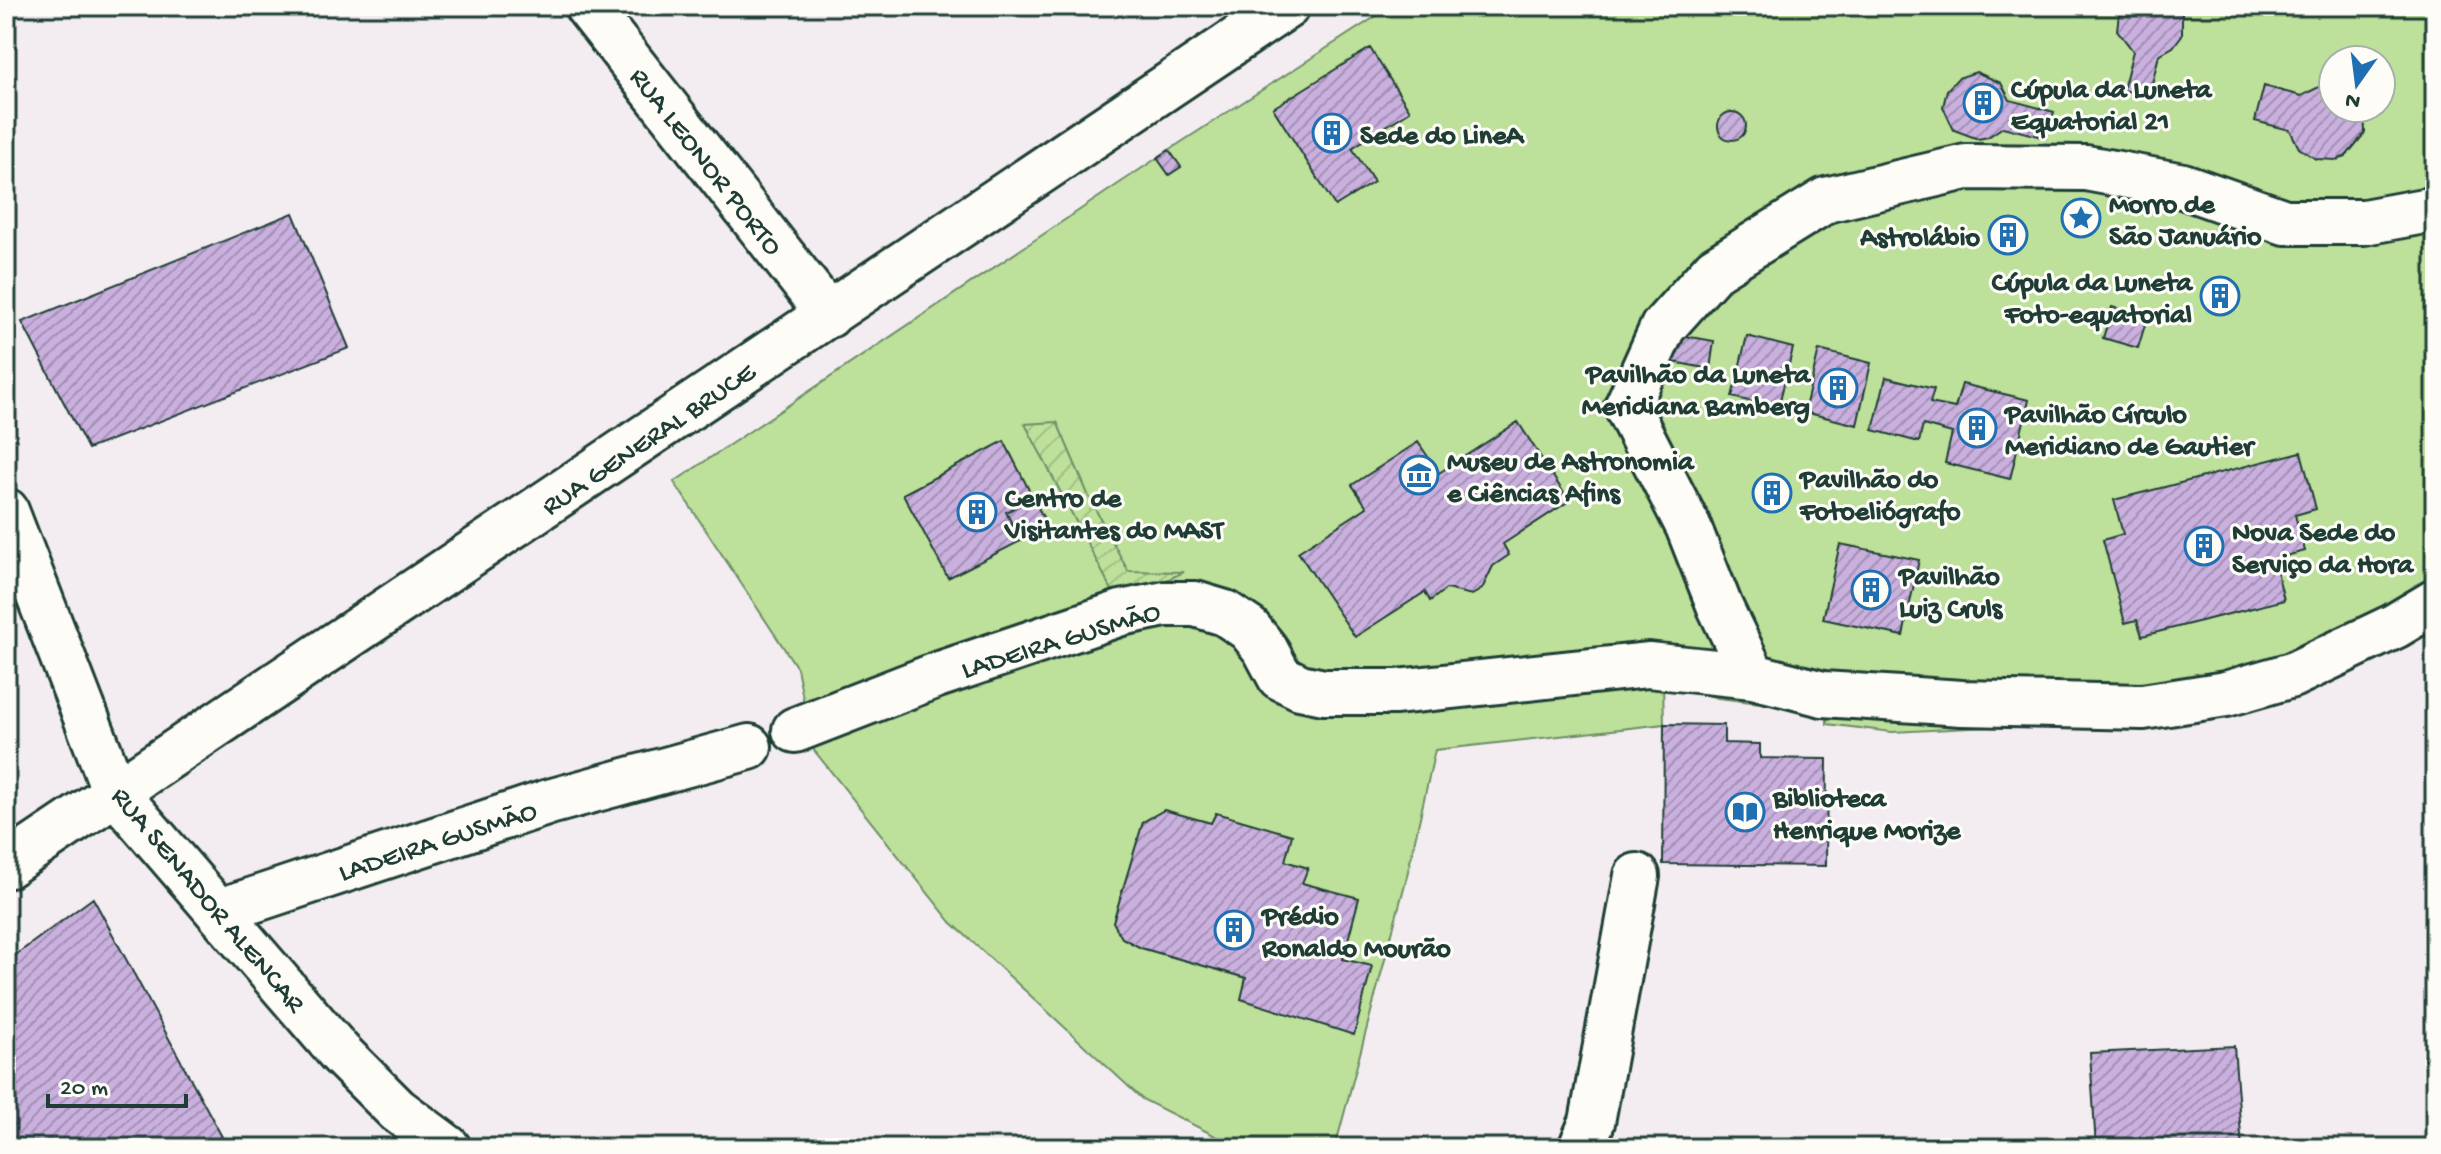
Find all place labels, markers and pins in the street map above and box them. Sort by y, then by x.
place label: Cúpula da Luneta Equatorial 21 [2011,75,2213,140]
building icon: Cúpula da Luneta Equatorial 21 [1962,82,2004,124]
building icon: Sede do LineA [1311,112,1353,154]
place label: Sede do LineA [1360,121,1526,154]
place label: Morro de São Januário [2109,190,2262,255]
place icon: Morro de São Januário [2060,197,2102,239]
building icon: Astrolábio [1987,214,2029,256]
place label: Astrolábio [1859,223,1980,256]
place label: Cúpula da Luneta Foto-equatorial [1992,268,2193,333]
building icon: Cúpula da Luneta Foto-equatorial [2199,275,2241,317]
place label: Pavilhão da Luneta Meridiana Bamberg [1582,360,1811,425]
building icon: Pavilhão da Luneta Meridiana Bamberg [1817,367,1859,409]
place label: Pavilhão Círculo Meridiano de Gautier [2003,400,2256,465]
building icon: Pavilhão Círculo Meridiano de Gautier [1956,407,1998,449]
place label: Museu de Astronomia e Ciências Afins [1446,447,1695,512]
museum icon: Museu de Astronomia e Ciências Afins [1398,454,1440,496]
place label: Pavilhão do Fotoeliógrafo [1798,465,1961,530]
building icon: Pavilhão do Fotoeliógrafo [1751,472,1793,514]
place label: Centro de Visitantes do MAST [1003,484,1226,549]
building icon: Centro de Visitantes do MAST [956,491,998,533]
place label: Nova Sede do Serviço da Hora [2232,518,2414,583]
building icon: Nova Sede do Serviço da Hora [2183,525,2225,567]
place label: Pavilhão Luiz Cruls [1897,562,2004,627]
building icon: Pavilhão Luiz Cruls [1850,569,1892,611]
place label: Biblioteca Henrique Morize [1772,784,1962,849]
library icon: Biblioteca Henrique Morize [1724,791,1766,833]
place label: Prédio Ronaldo Mourão [1260,902,1451,967]
building icon: Prédio Ronaldo Mourão [1213,909,1255,951]

